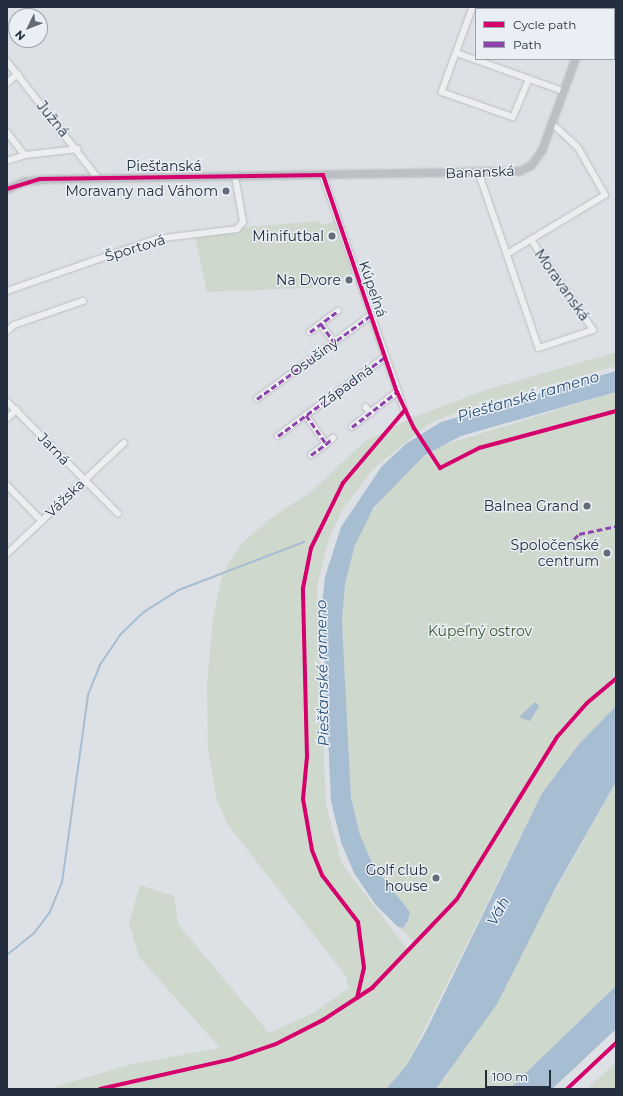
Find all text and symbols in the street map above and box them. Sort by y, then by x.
north arrow [8,8,48,48]
legend [475,8,615,60]
text: Cycle path [513,17,576,32]
text: N [12,27,28,44]
text: Path [513,37,542,52]
street label: Južná [33,98,73,140]
street label: Piešťanská [126,158,202,174]
street label: Bananská [445,162,515,182]
place label: Moravany nad Váhom [65,183,218,199]
marker: Moravany nad Váhom [221,186,231,196]
place label: Minifutbal [252,228,324,244]
street label: Športová [103,231,167,265]
marker: Minifutbal [327,231,337,241]
street label: Moravanská [531,246,593,324]
street label: Kúpeľná [356,259,390,319]
place label: Na Dvore [276,272,341,288]
marker: Na Dvore [344,275,354,285]
street label: Osušiny [287,334,341,380]
street label: Západná [316,361,376,411]
water label: Piešťanské rameno [455,367,601,425]
street label: Jarná [35,429,73,469]
street label: Vážska [42,475,88,521]
place label: Balnea Grand [484,498,579,514]
marker: Balnea Grand [582,501,592,511]
place label: Spoločenské centrum [511,537,599,570]
marker: Spoločenské centrum [602,548,612,558]
water label: Piešťanské rameno [312,599,332,747]
park label: Kúpeľný ostrov [428,623,532,639]
place label: Golf club house [366,862,428,894]
marker: Golf club house [431,873,441,883]
water label: Váh [483,894,513,928]
scale bar [487,1062,553,1088]
text: 100 m [492,1069,528,1084]

